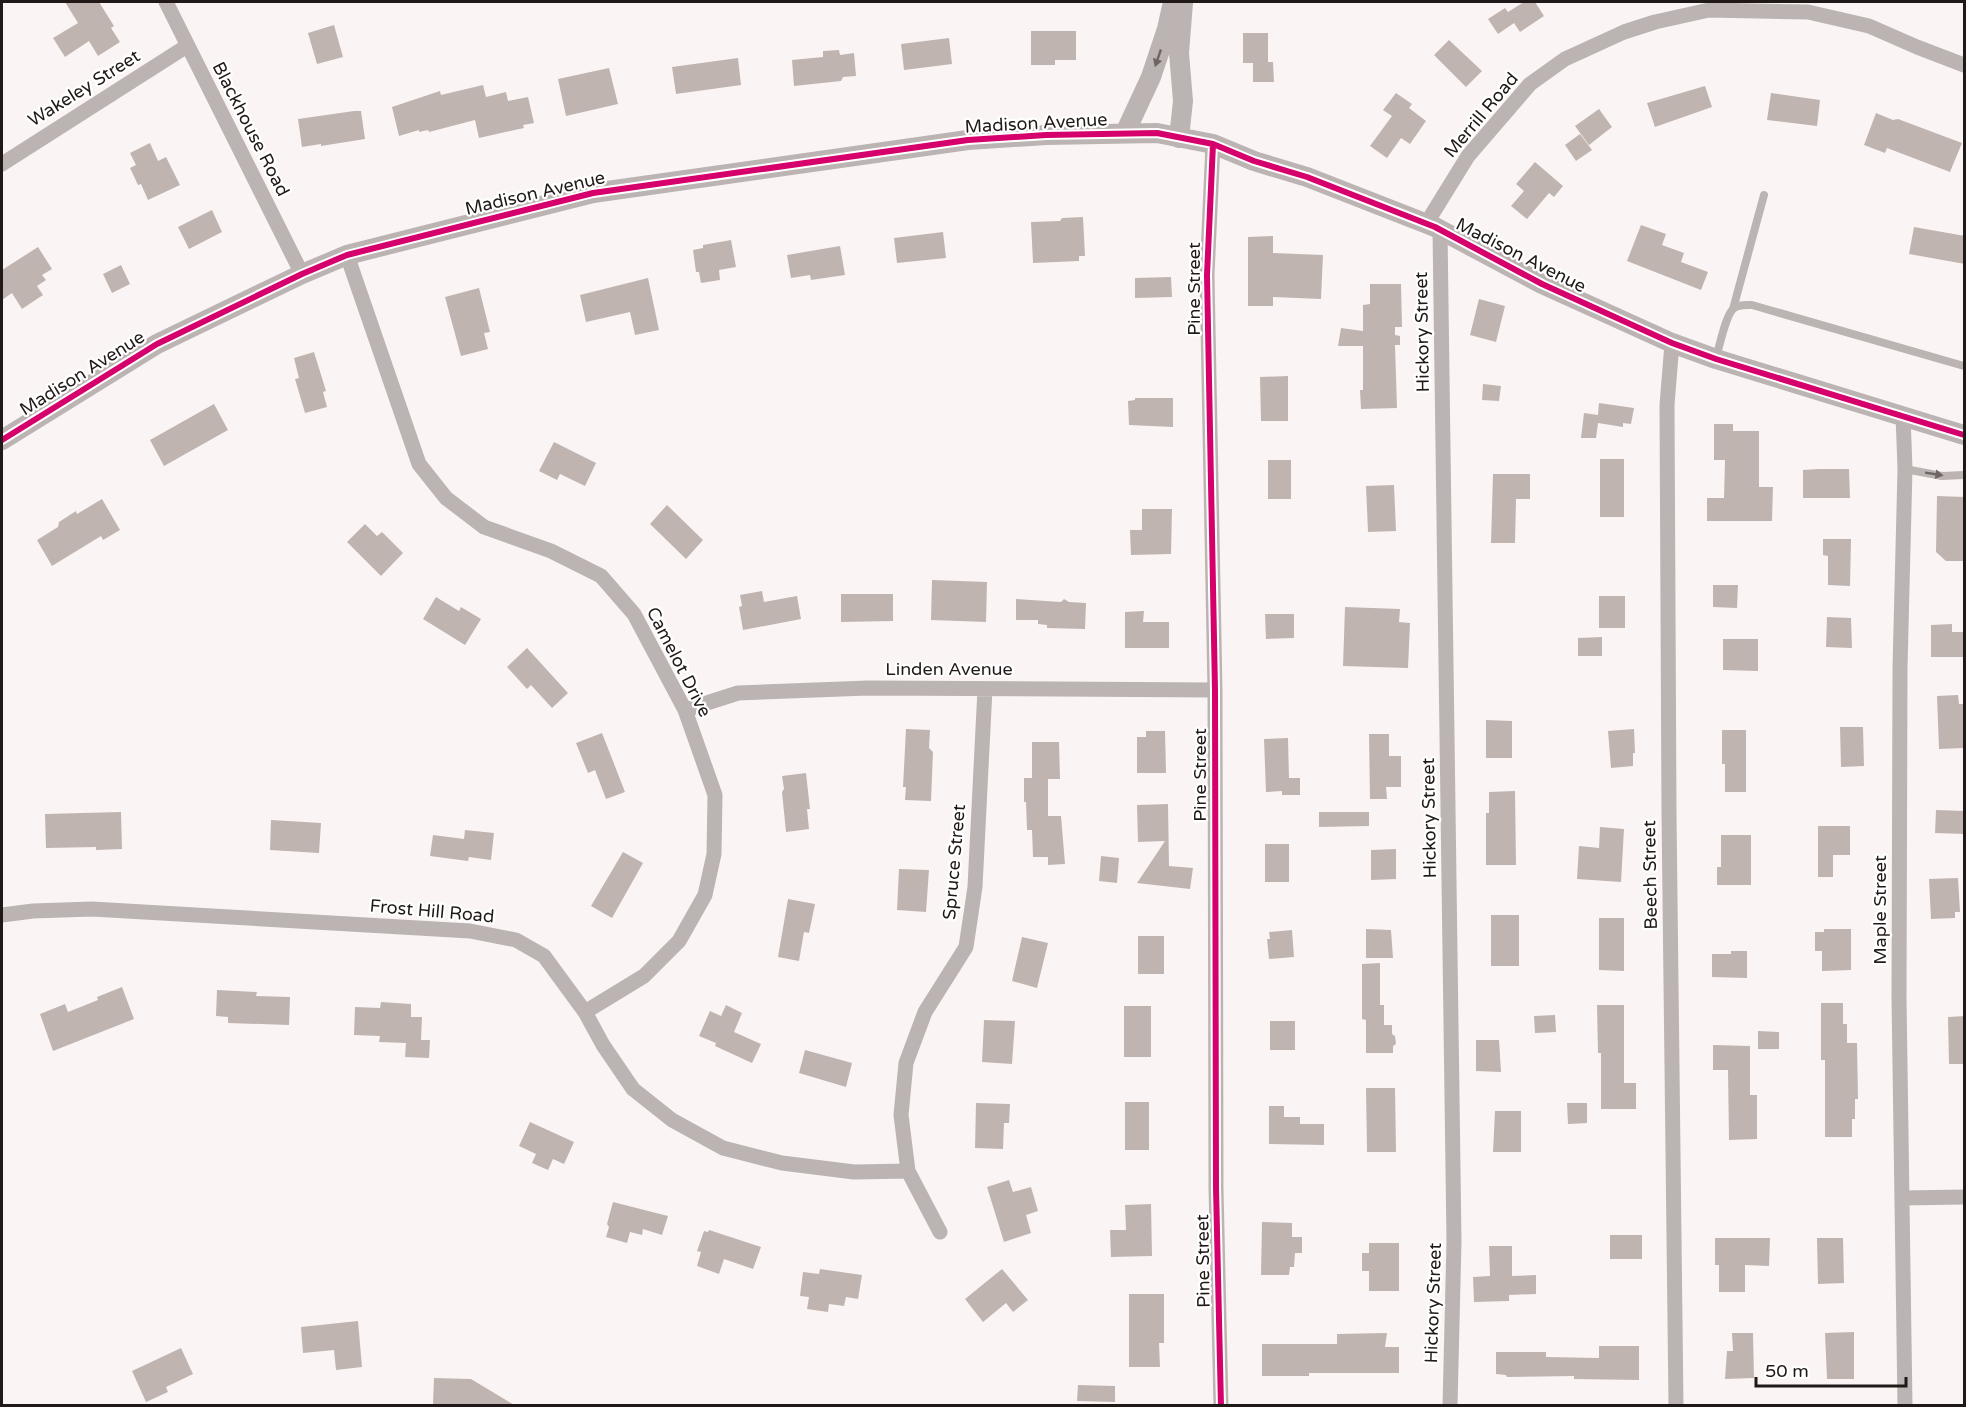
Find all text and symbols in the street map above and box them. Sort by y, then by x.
street label: Wakeley Street [24,45,144,131]
one-way arrow [1152,49,1162,67]
street label: Blackhouse Road [208,58,294,200]
street label: Merrill Road [1439,68,1523,162]
street label: Madison Avenue [964,108,1108,138]
street label: Madison Avenue [463,166,607,220]
street label: Madison Avenue [1452,213,1590,297]
street label: Pine Street [1183,242,1205,336]
street label: Hickory Street [1410,271,1434,393]
street label: Madison Avenue [16,326,148,420]
one-way arrow [1925,470,1944,479]
street label: Camelot Drive [642,603,716,721]
street label: Linden Avenue [885,658,1013,680]
street label: Pine Street [1189,728,1211,822]
street label: Hickory Street [1417,757,1441,879]
street label: Spruce Street [938,803,970,921]
street label: Beech Street [1638,820,1662,930]
street label: Maple Street [1869,855,1891,965]
street label: Frost Hill Road [369,895,495,927]
street label: Pine Street [1191,1214,1215,1308]
street label: Hickory Street [1420,1242,1446,1364]
scale bar [1756,1350,1906,1388]
text: 50 m [1765,1360,1809,1382]

